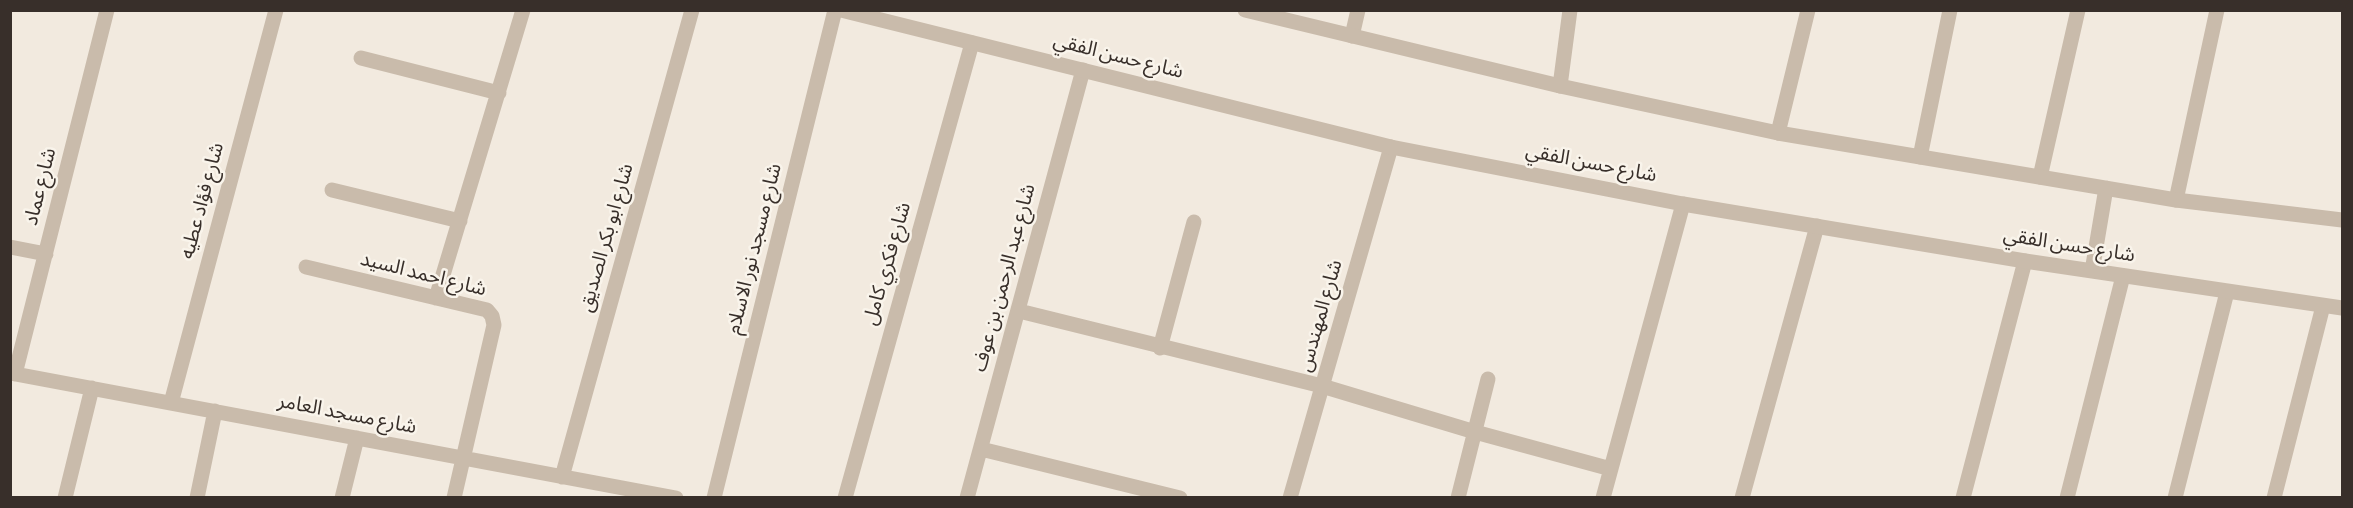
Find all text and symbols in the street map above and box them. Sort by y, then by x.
street label: شارع حسن الفقي [1050,29,1186,85]
street label: شارع فؤاد عطيه [176,140,230,262]
street label: شارع حسن الفقي [1523,140,1659,188]
street label: شارع عماد [20,146,62,228]
street label: شارع ابو بكر الصديق [574,161,640,315]
street label: شارع مسجد نور الاسلام [722,161,788,337]
street label: شارع عبد الرحمن بن عوف [968,181,1042,375]
street label: شارع فكري كامل [859,200,917,328]
street label: شارع حسن الفقي [2001,224,2137,268]
street label: شارع احمد السيد [357,248,489,302]
street label: شارع المهندس [1294,257,1348,375]
street label: شارع مسجد العامر [276,390,418,440]

